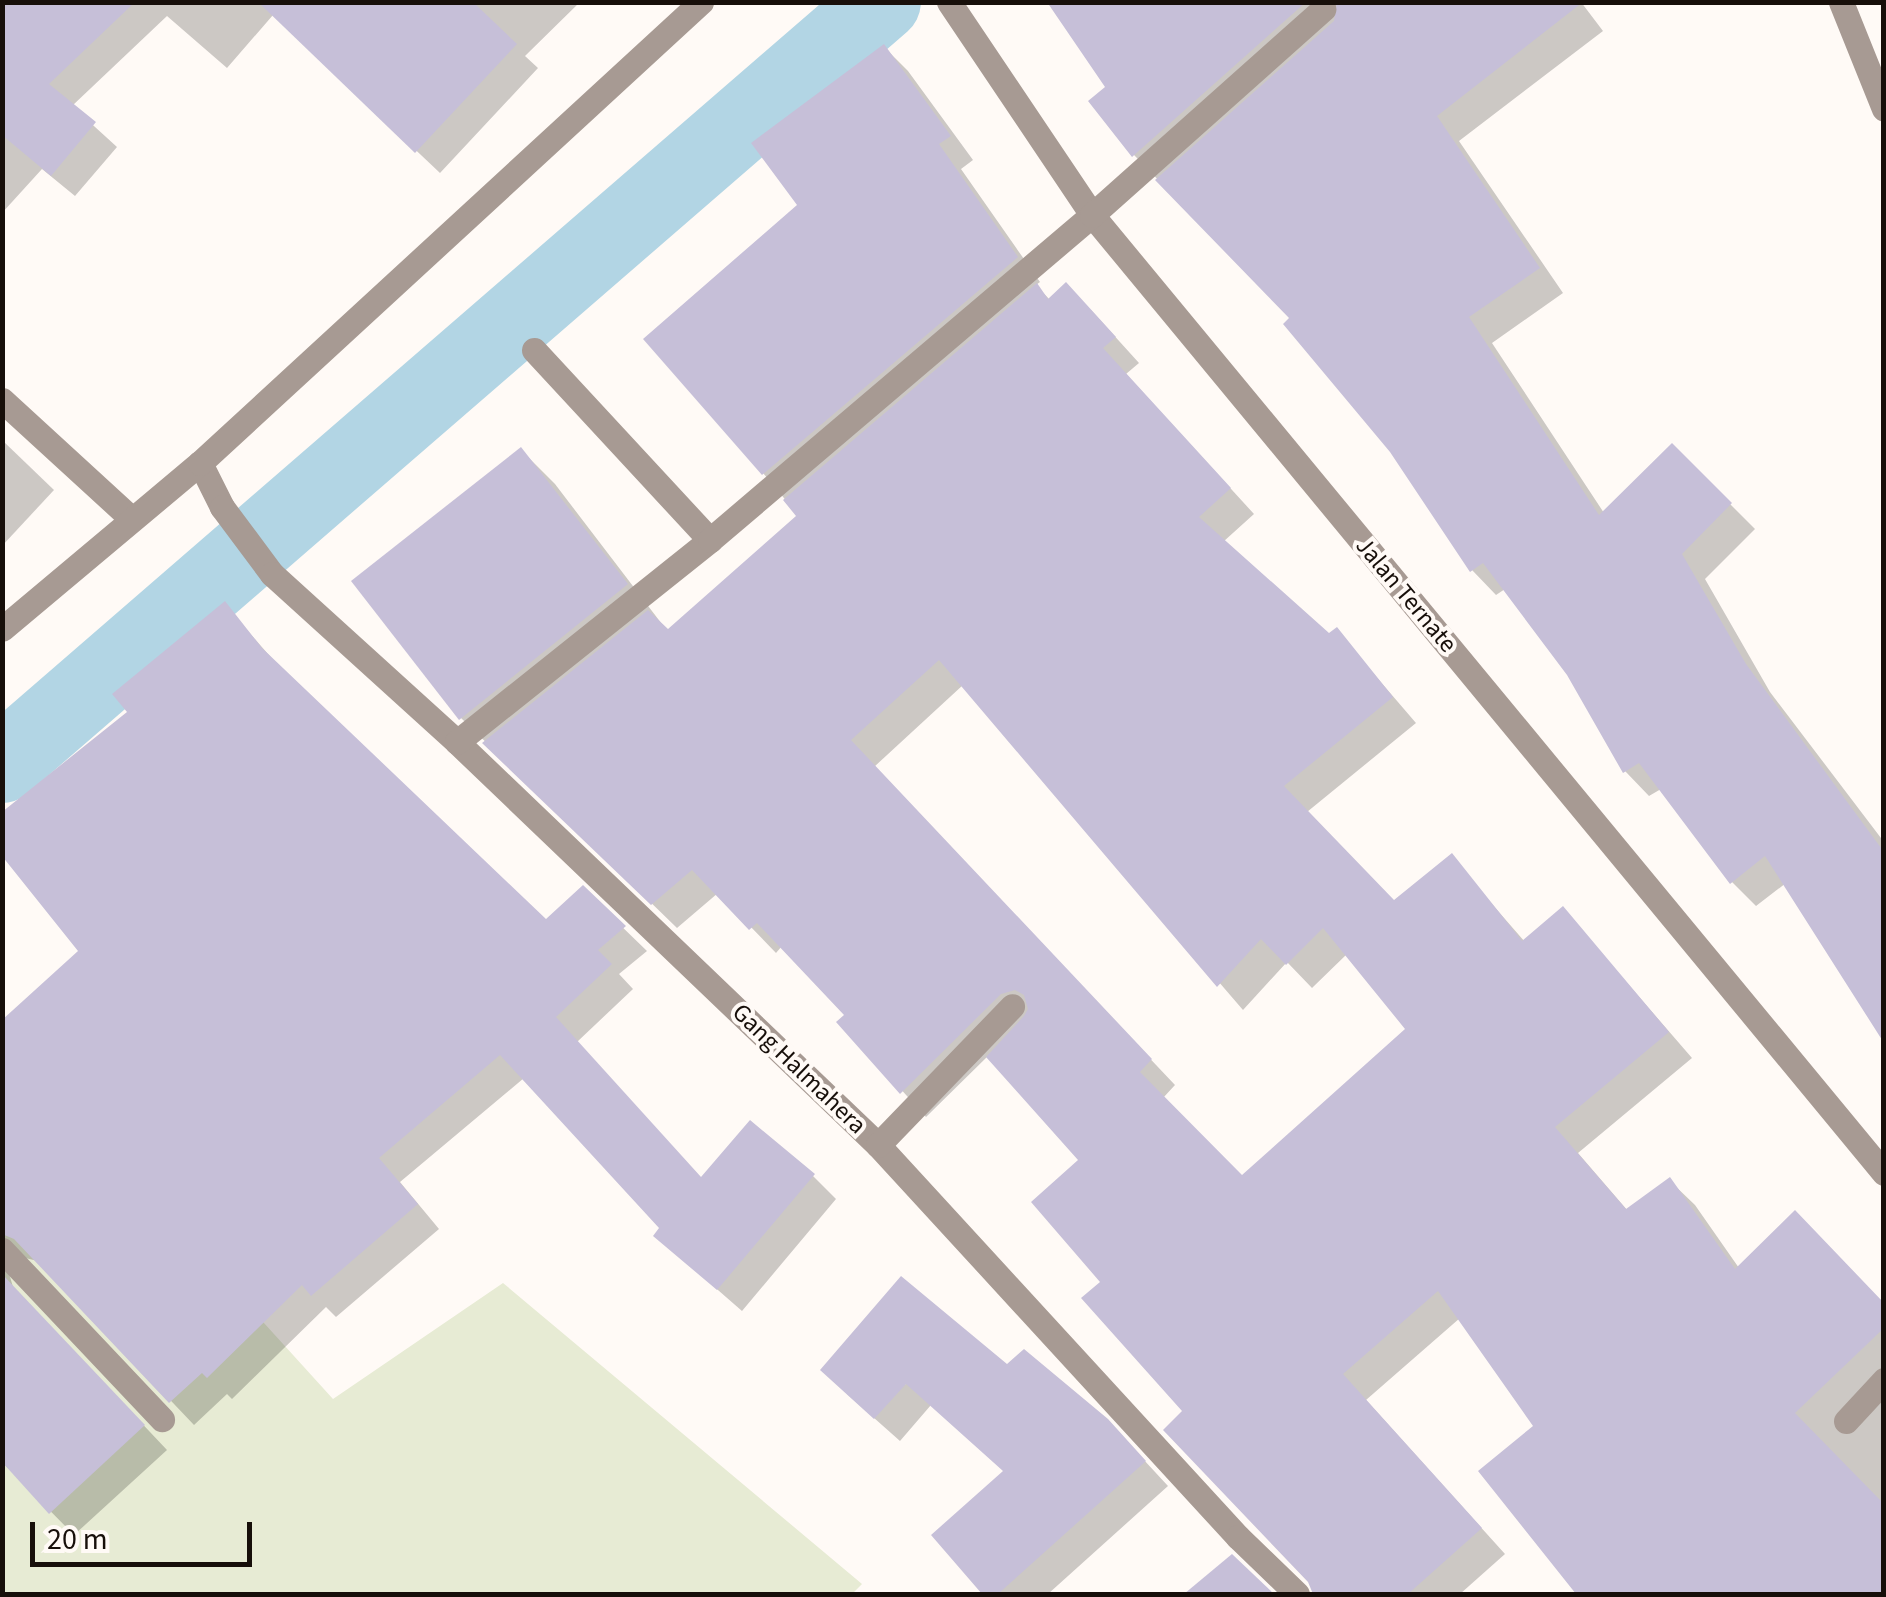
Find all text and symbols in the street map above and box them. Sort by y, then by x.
street label: Jalan Ternate [1349,531,1463,659]
street label: Gang Halmahera [726,998,872,1140]
scale bar [35,1502,258,1564]
text: 20 m [47,1518,108,1561]

